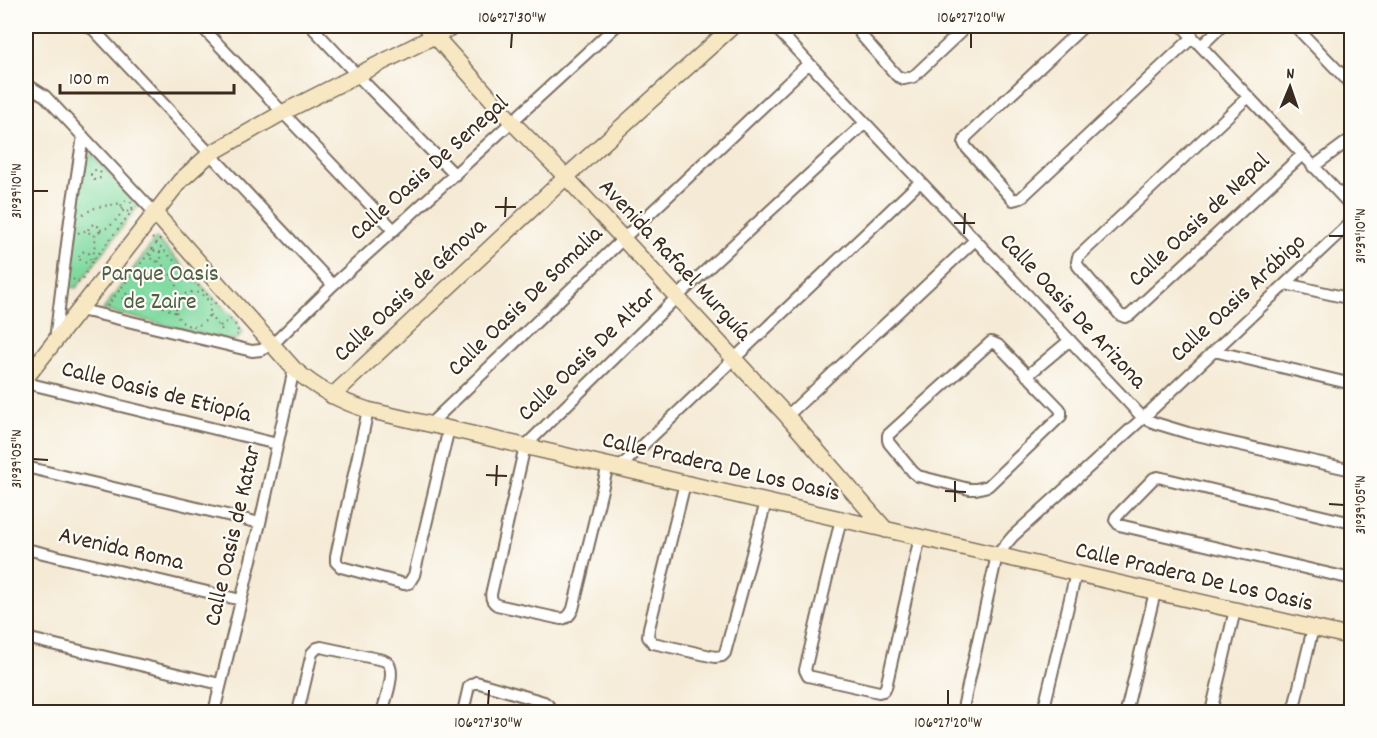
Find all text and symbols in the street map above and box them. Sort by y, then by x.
text: 106°27'30"W [478,8,546,30]
text: 106°27'20"W [937,8,1005,30]
scale bar [60,57,234,95]
north arrow [1260,57,1320,117]
text: N [1286,63,1295,86]
text: 100 m [69,68,109,93]
street label: Calle Oasis De Senegal [343,88,518,250]
street label: Calle Oasis de Nepal [1121,146,1279,296]
text: 31°39'10"N [7,163,29,219]
street label: Avenida Rafael Murguía [589,172,759,350]
text: 31°39'10"N [1351,208,1373,264]
street label: Calle Oasis de Génova [327,210,496,371]
street label: Calle Oasis De Somalia [441,218,612,385]
street label: Calle Oasis De Arizona [990,226,1154,398]
street label: Calle Oasis Arábigo [1163,227,1315,371]
park label: Parque Oasis de Zaire [101,258,219,320]
street label: Calle Oasis De Altar [511,279,665,430]
street label: Calle Oasis de Etiopía [57,353,255,433]
street label: Calle Pradera De Los Oasis [599,424,843,512]
text: 31°39'05"N [7,429,29,489]
street label: Calle Oasis de Katar [197,442,271,630]
text: 31°39'05"N [1351,475,1373,535]
street label: Avenida Roma [55,519,188,581]
street label: Calle Pradera De Los Oasis [1072,534,1316,622]
text: 106°27'30"W [454,713,522,735]
text: 106°27'20"W [914,713,982,735]

